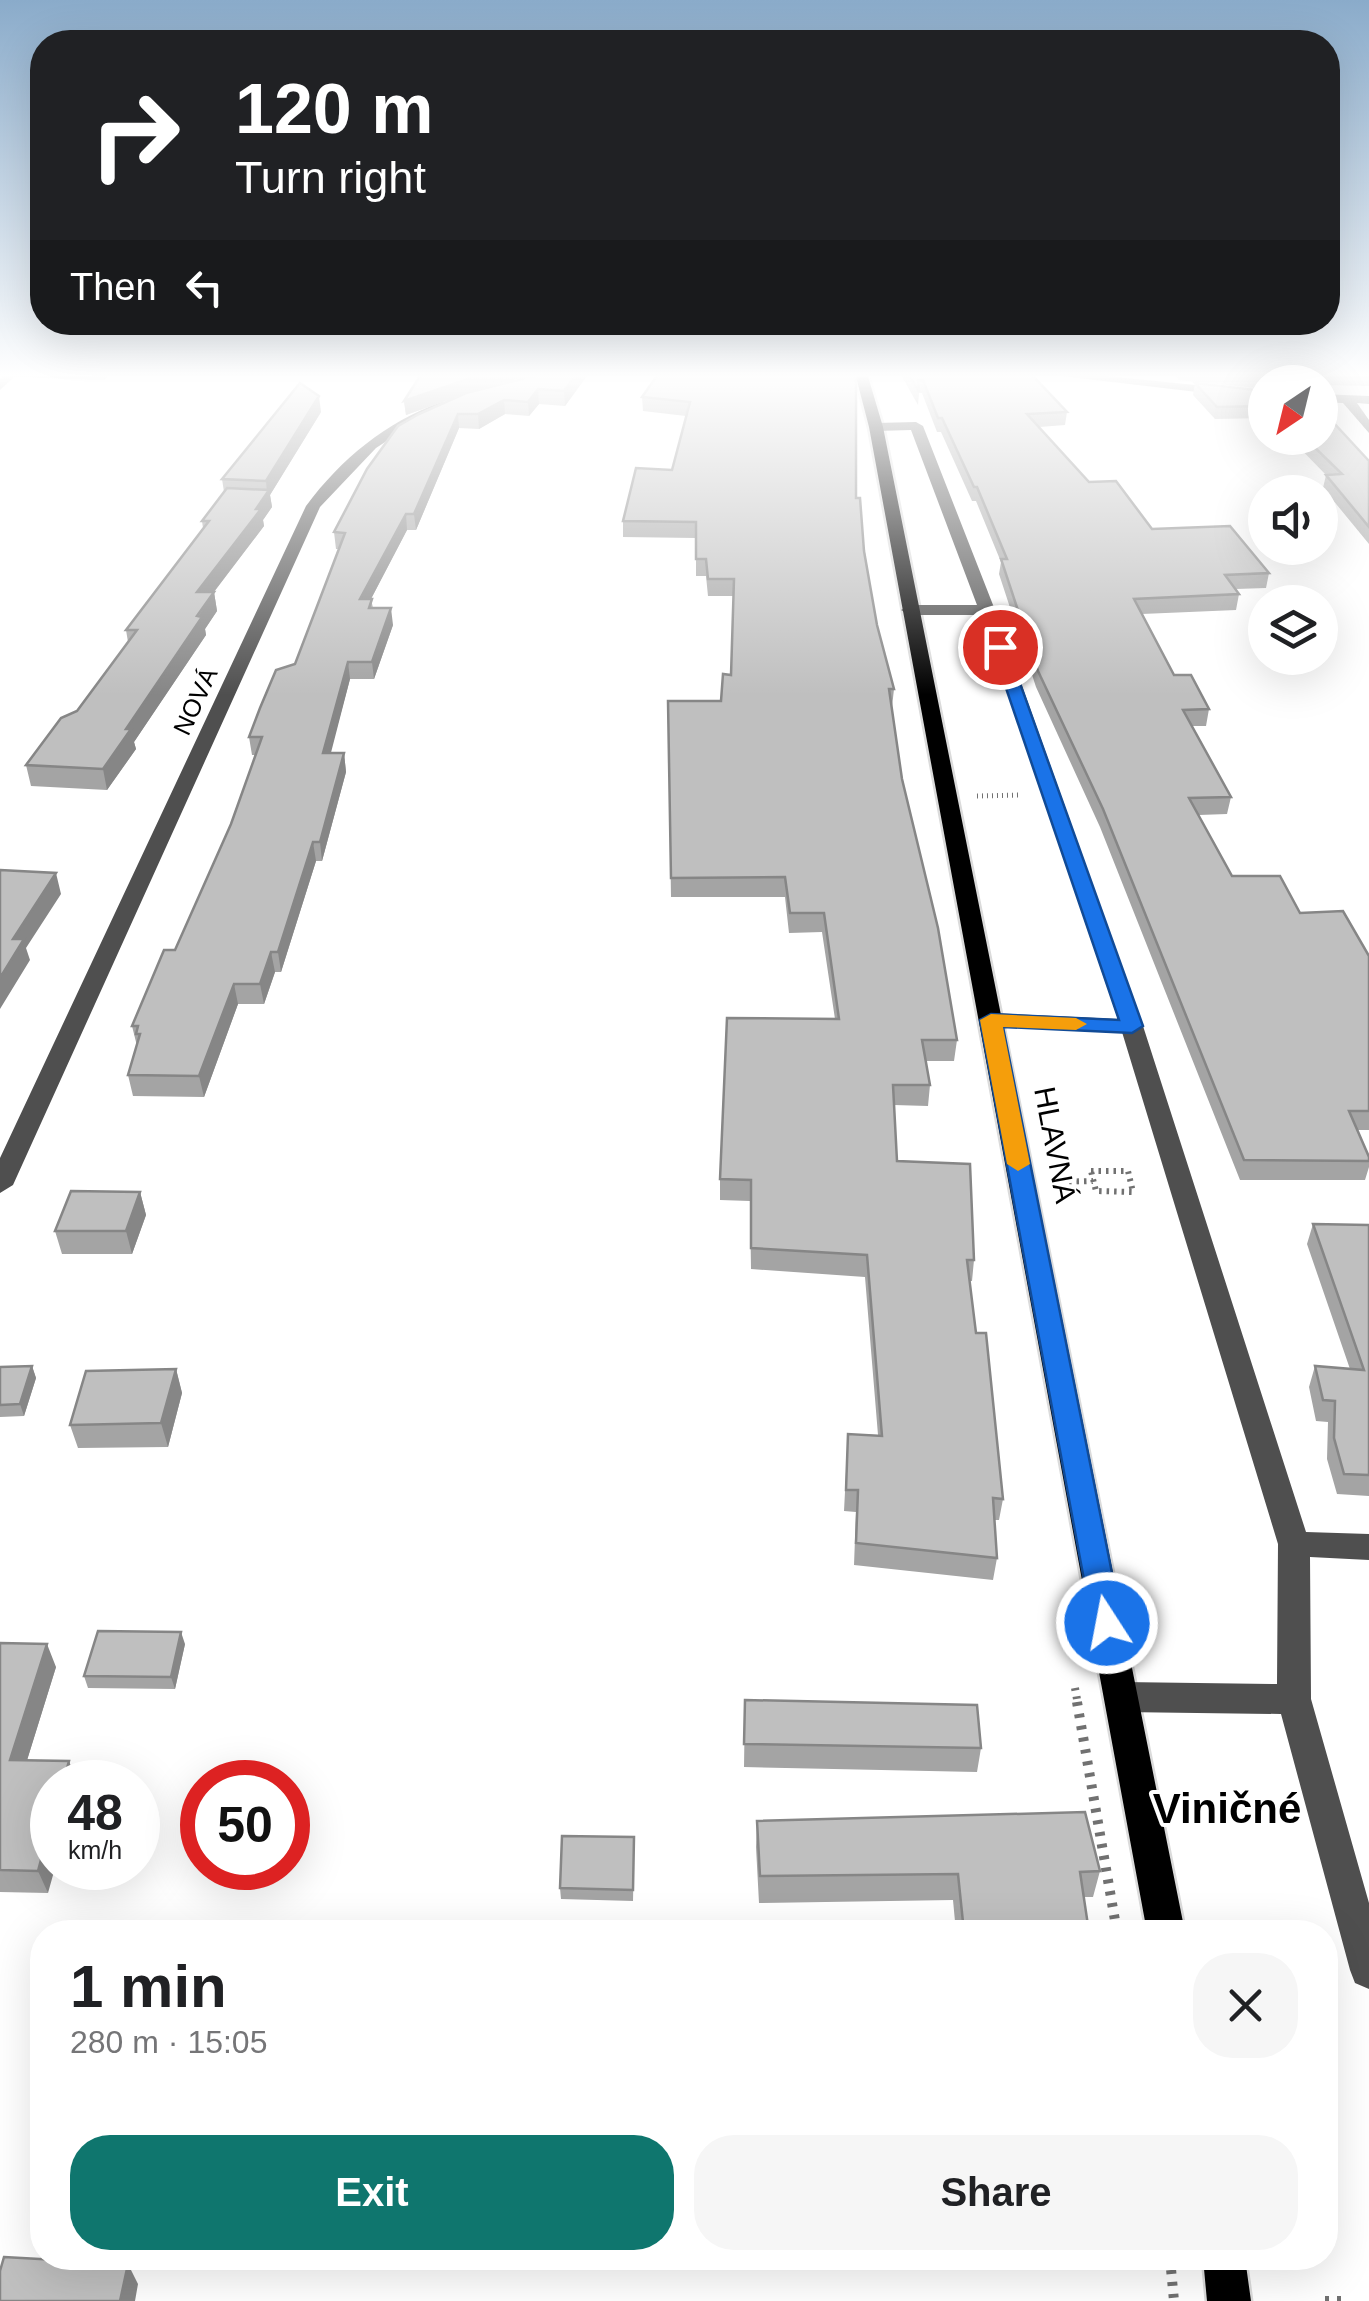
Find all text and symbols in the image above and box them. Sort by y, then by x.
icon: right [70,70,200,200]
text: 120 m [235,70,433,148]
text: Turn right [235,152,426,203]
icon: left [177,260,232,315]
text: Then [70,266,157,308]
north arrow [1248,365,1338,455]
map controls [1248,365,1338,675]
button: sound [1248,475,1338,565]
button: layers [1248,585,1338,675]
pin [958,605,1043,690]
icon: arrive [973,620,1028,675]
street label: NOVÁ [167,663,223,739]
street label: HLAVNÁ [1028,1084,1083,1206]
position arrow [1055,1571,1159,1675]
speed limit sign: 50 [180,1760,310,1890]
text: 48 [67,1785,123,1841]
district label: Viničné [1153,1785,1301,1832]
text: km/h [68,1836,122,1864]
text: 1 min [70,1953,227,2020]
button: close [1193,1953,1298,2058]
text: 280 m · 15:05 [70,2024,267,2060]
button: Exit [70,2135,674,2250]
button: Share [694,2135,1298,2250]

